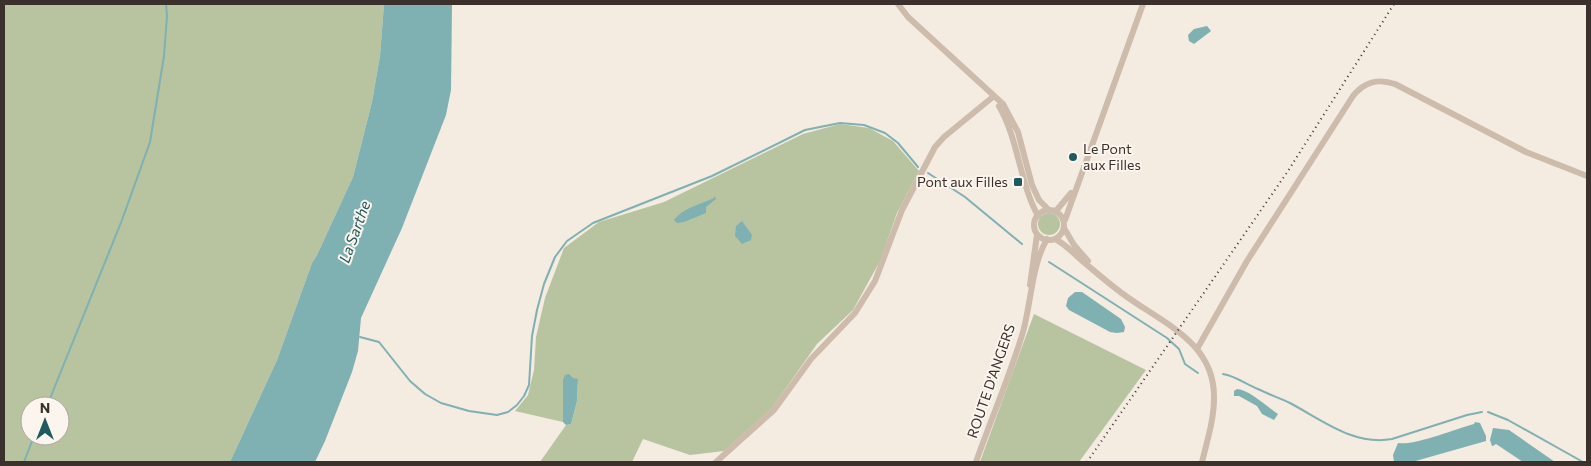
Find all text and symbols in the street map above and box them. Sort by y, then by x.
place label: Le Pont aux Filles [1083,140,1141,173]
marker: Le Pont aux Filles [1067,151,1079,163]
place label: Pont aux Filles [917,173,1008,190]
marker: Pont aux Filles [1012,176,1024,188]
water label: La Sarthe [335,198,374,265]
street label: ROUTE D'ANGERS [963,322,1018,440]
north arrow [20,396,70,446]
text: N [40,399,50,416]

